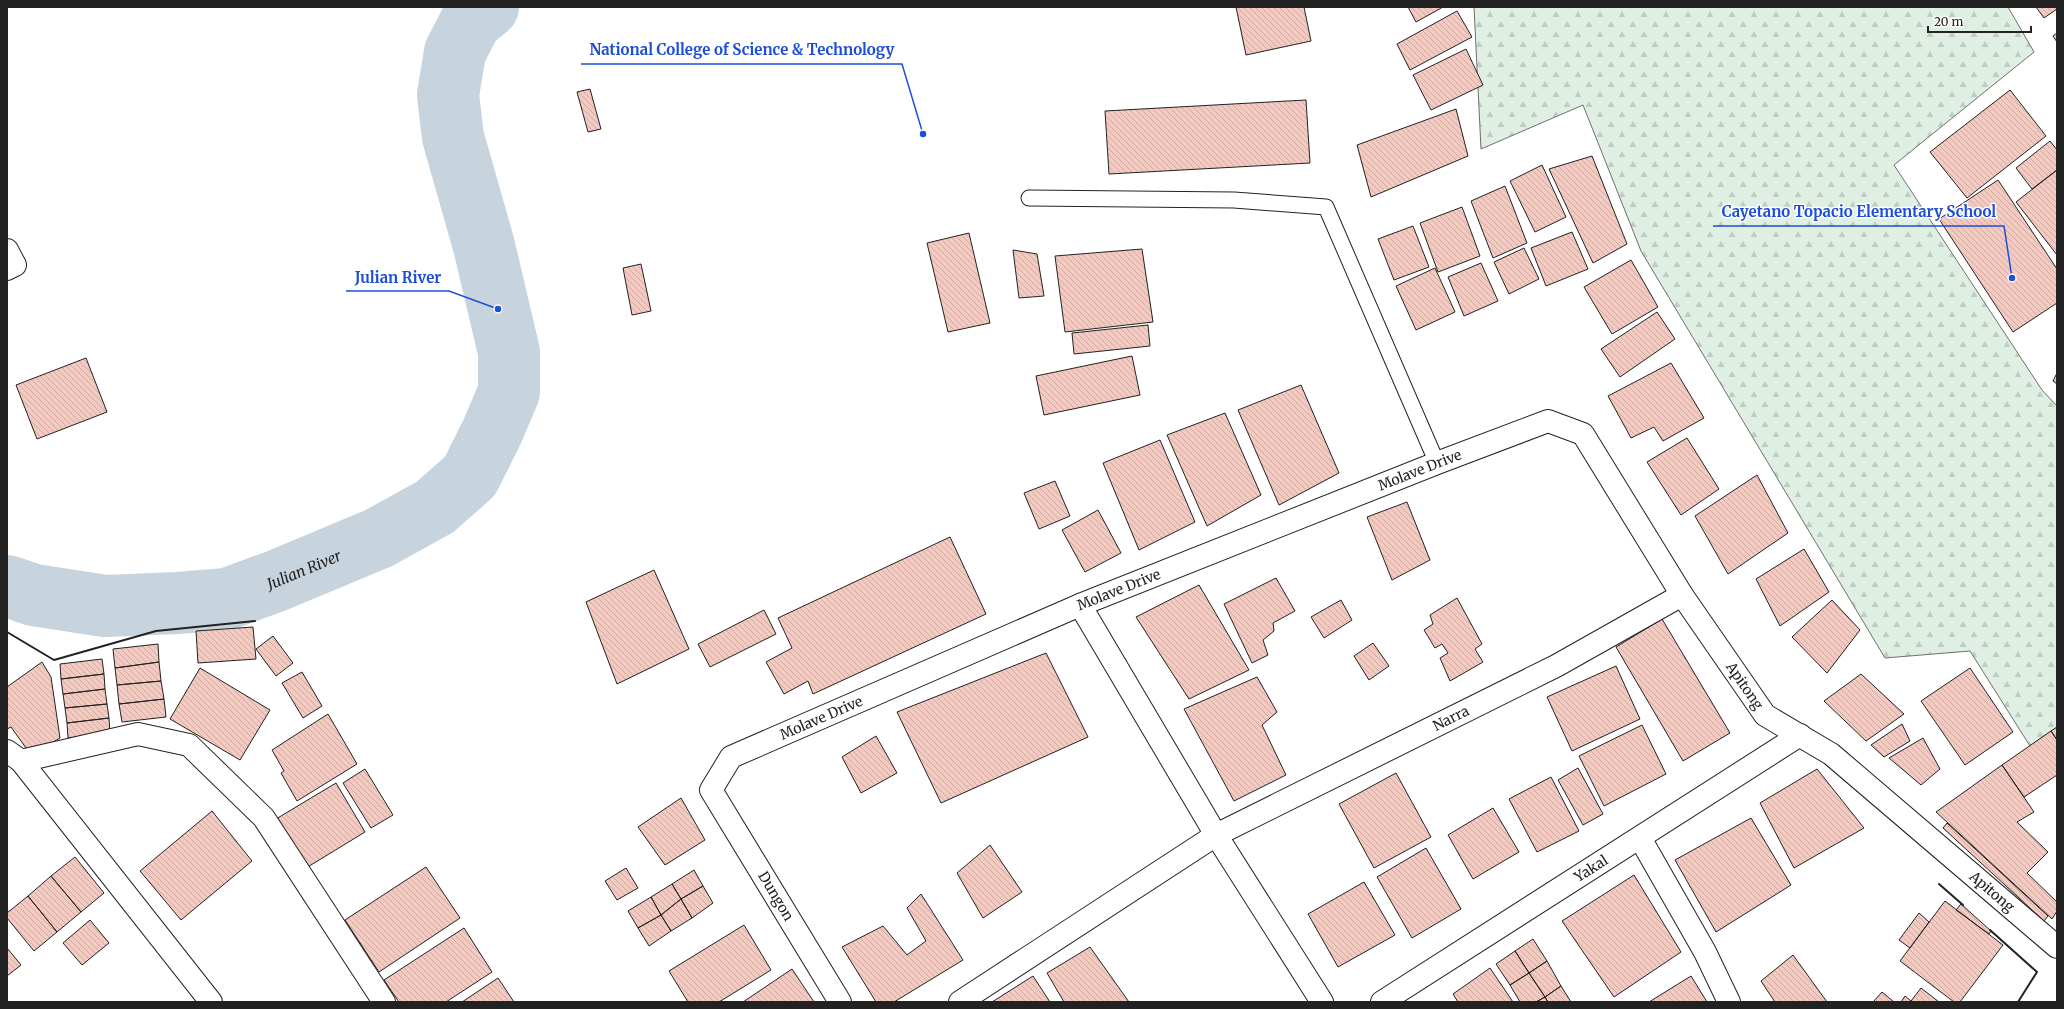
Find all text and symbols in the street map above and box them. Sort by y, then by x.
scale bar [1928,8,2031,34]
text: 20 m [1934,14,1963,29]
callout: National College of Science & Technology [581,37,902,64]
text: National College of Science & Technology [590,40,895,59]
callout: Cayetano Topacio Elementary School [1713,199,2004,226]
text: Cayetano Topacio Elementary School [1722,202,1996,221]
callout: Julian River [346,264,449,291]
text: Julian River [354,268,441,287]
street label: Molave Drive [1375,446,1464,495]
water label: Julian River [262,545,345,594]
street label: Molave Drive [1074,565,1163,614]
street label: Apitong [1722,658,1768,713]
street label: Molave Drive [777,692,865,744]
street label: Narra [1430,701,1472,735]
street label: Yakal [1570,851,1612,886]
street label: Apitong [1965,867,2019,916]
street label: Dungon [754,868,798,924]

